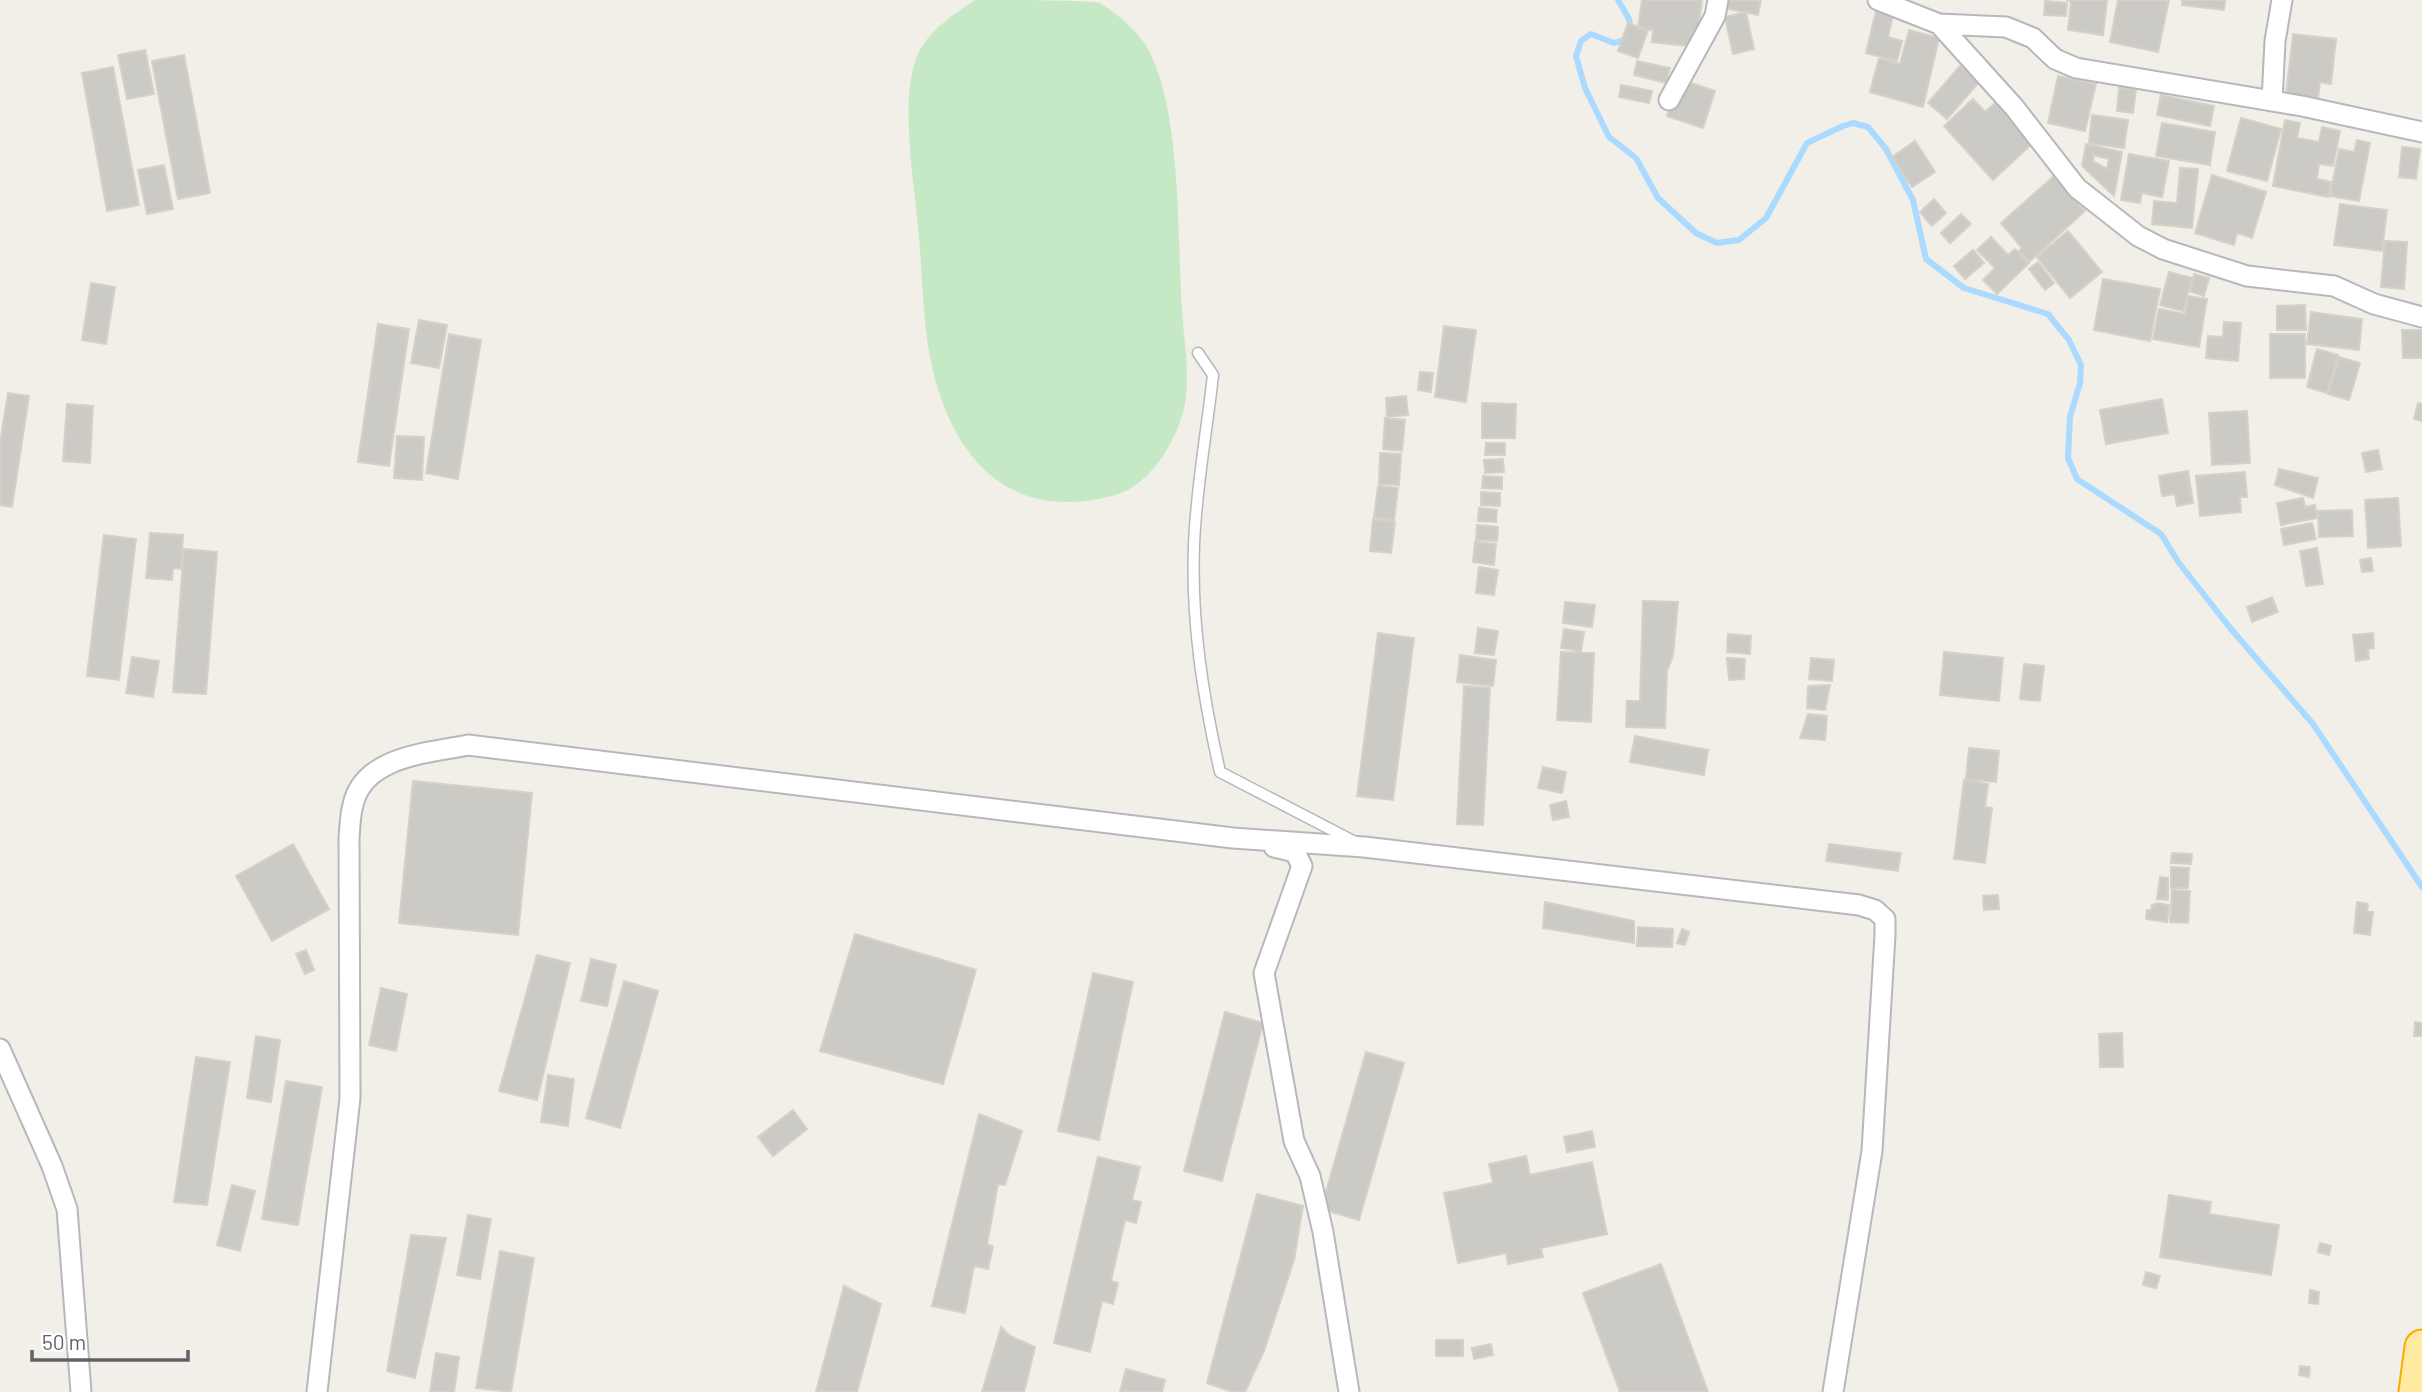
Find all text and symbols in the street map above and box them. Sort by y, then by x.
scale bar [32,1318,187,1362]
text: 50 m [42,1329,86,1354]

